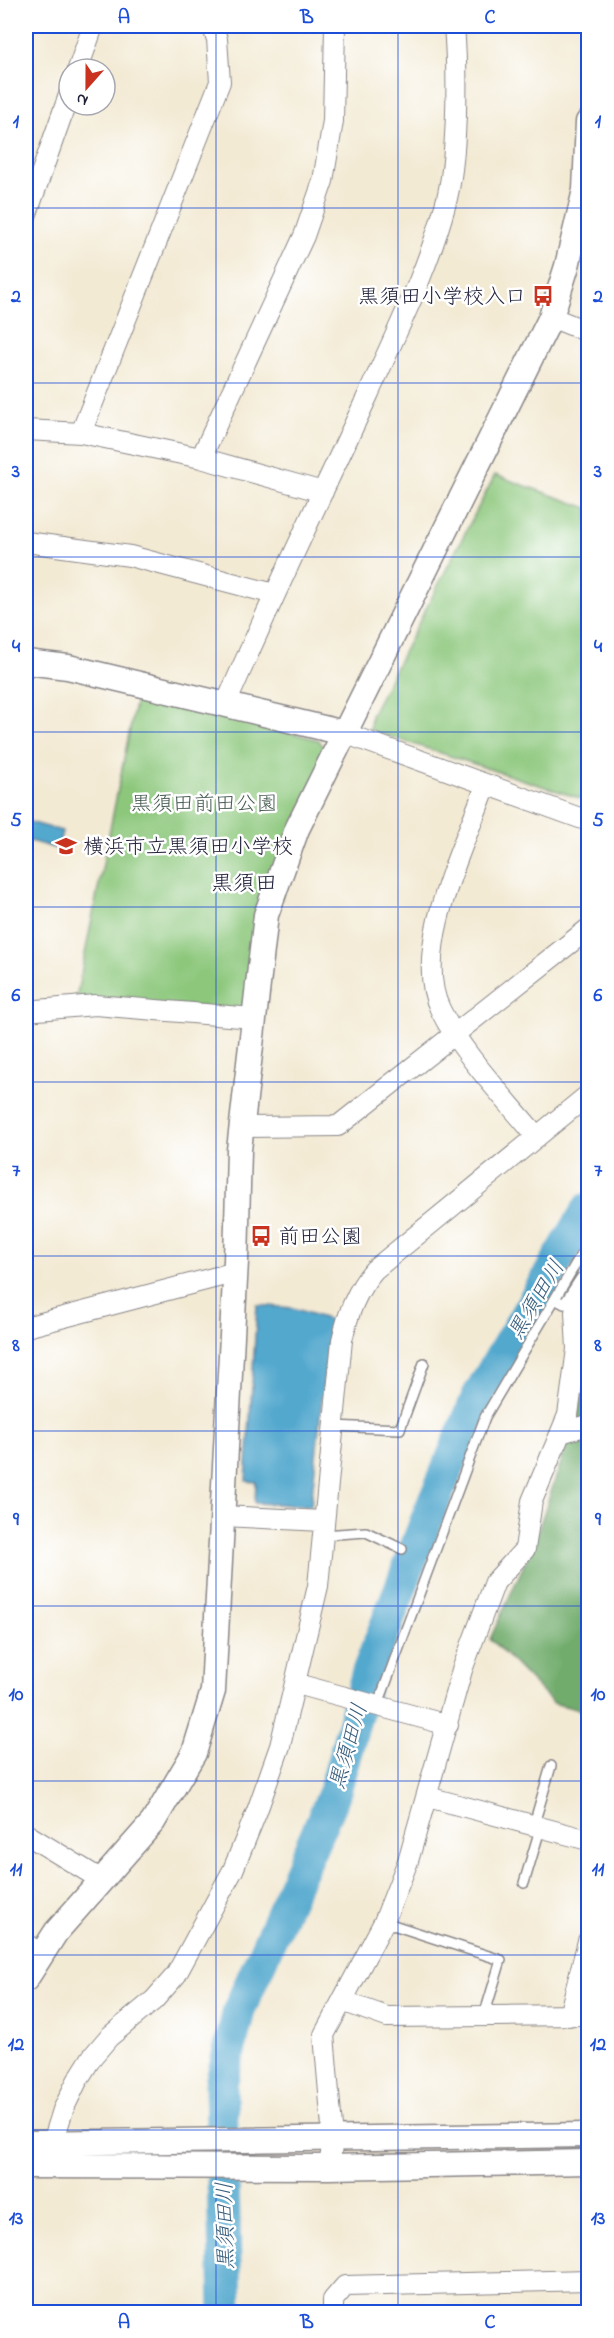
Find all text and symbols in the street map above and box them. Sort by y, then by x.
text: A [118,4,130,33]
text: B [299,4,314,33]
text: C [485,4,496,33]
north arrow [57,57,117,117]
text: N [73,86,92,112]
text: 1 [13,108,20,137]
text: 1 [595,108,602,137]
text: 2 [10,283,21,312]
place label: 黒須田小学校入口 [358,283,526,313]
text: 2 [592,283,603,312]
bus stop icon: 黒須田小学校入口 [531,284,555,308]
text: 3 [11,458,20,487]
text: 3 [593,458,602,487]
text: 4 [12,633,21,662]
text: 4 [594,633,603,662]
park label: 黒須田前田公園 [131,790,278,820]
text: 5 [10,807,22,836]
text: 5 [592,807,604,836]
place label: 横浜市立黒須田小学校 [83,833,293,863]
school or university icon: 横浜市立黒須田小学校 [54,834,78,858]
district label: 黒須田 [211,869,277,901]
text: 6 [12,982,21,1011]
text: 6 [594,982,603,1011]
text: 7 [12,1157,21,1186]
text: 7 [594,1157,603,1186]
place label: 前田公園 [278,1223,362,1253]
bus stop icon: 前田公園 [249,1224,273,1248]
water label: 黒須田川 [501,1255,574,1347]
text: 8 [11,1332,20,1361]
text: 8 [593,1332,602,1361]
text: 9 [12,1506,20,1535]
text: 9 [594,1506,602,1535]
text: 10 [9,1681,24,1710]
text: 10 [591,1681,606,1710]
water label: 黒須田川 [322,1700,377,1794]
text: 11 [10,1856,23,1885]
text: 11 [592,1856,605,1885]
text: 12 [8,2031,24,2060]
text: 12 [590,2031,606,2060]
water label: 黒須田川 [210,2182,244,2270]
text: 13 [9,2205,23,2234]
text: 13 [591,2205,605,2234]
text: A [118,2309,130,2338]
text: B [299,2309,314,2338]
text: C [485,2309,496,2338]

